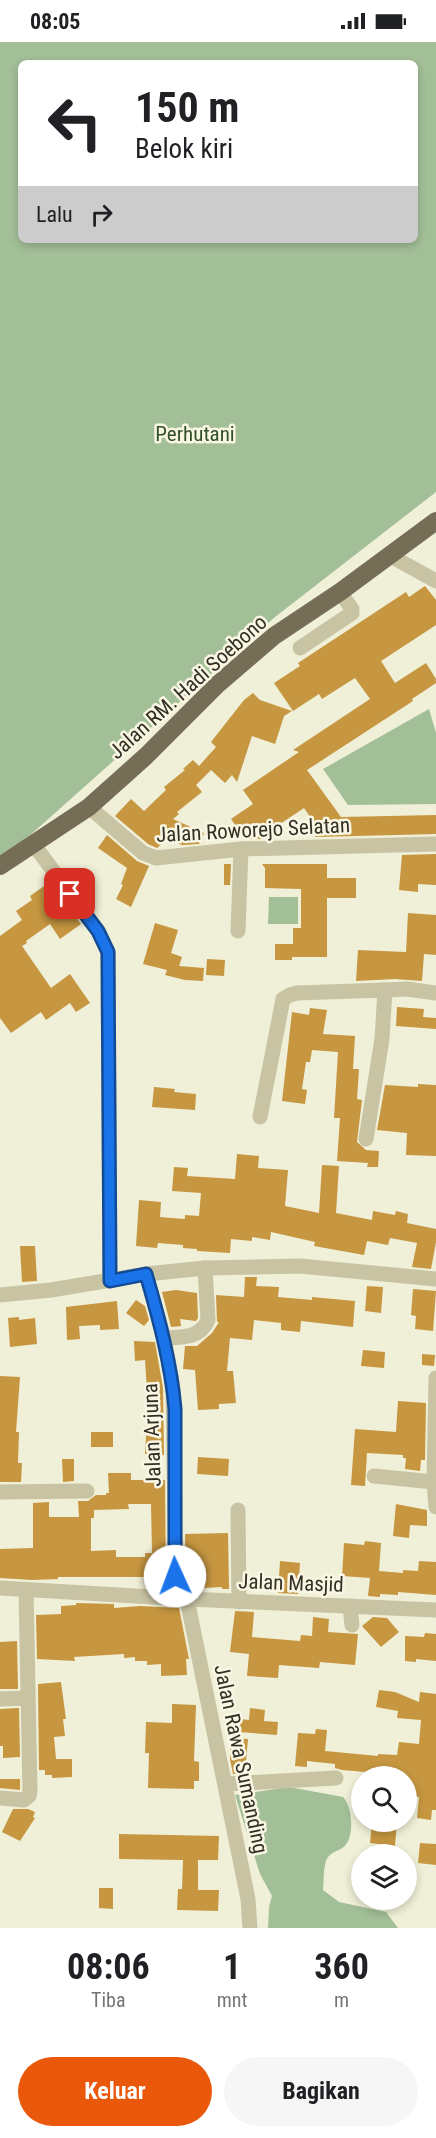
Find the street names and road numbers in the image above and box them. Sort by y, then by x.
street label: Jalan RM. Hadi Soebono [104,610,272,764]
street label: Jalan Roworejo Selatan [155,813,351,847]
street label: Jalan Arjuna [138,1383,166,1487]
street label: Jalan Masjid [238,1569,344,1597]
street label: Jalan Rawa Sumanding [209,1662,273,1856]

